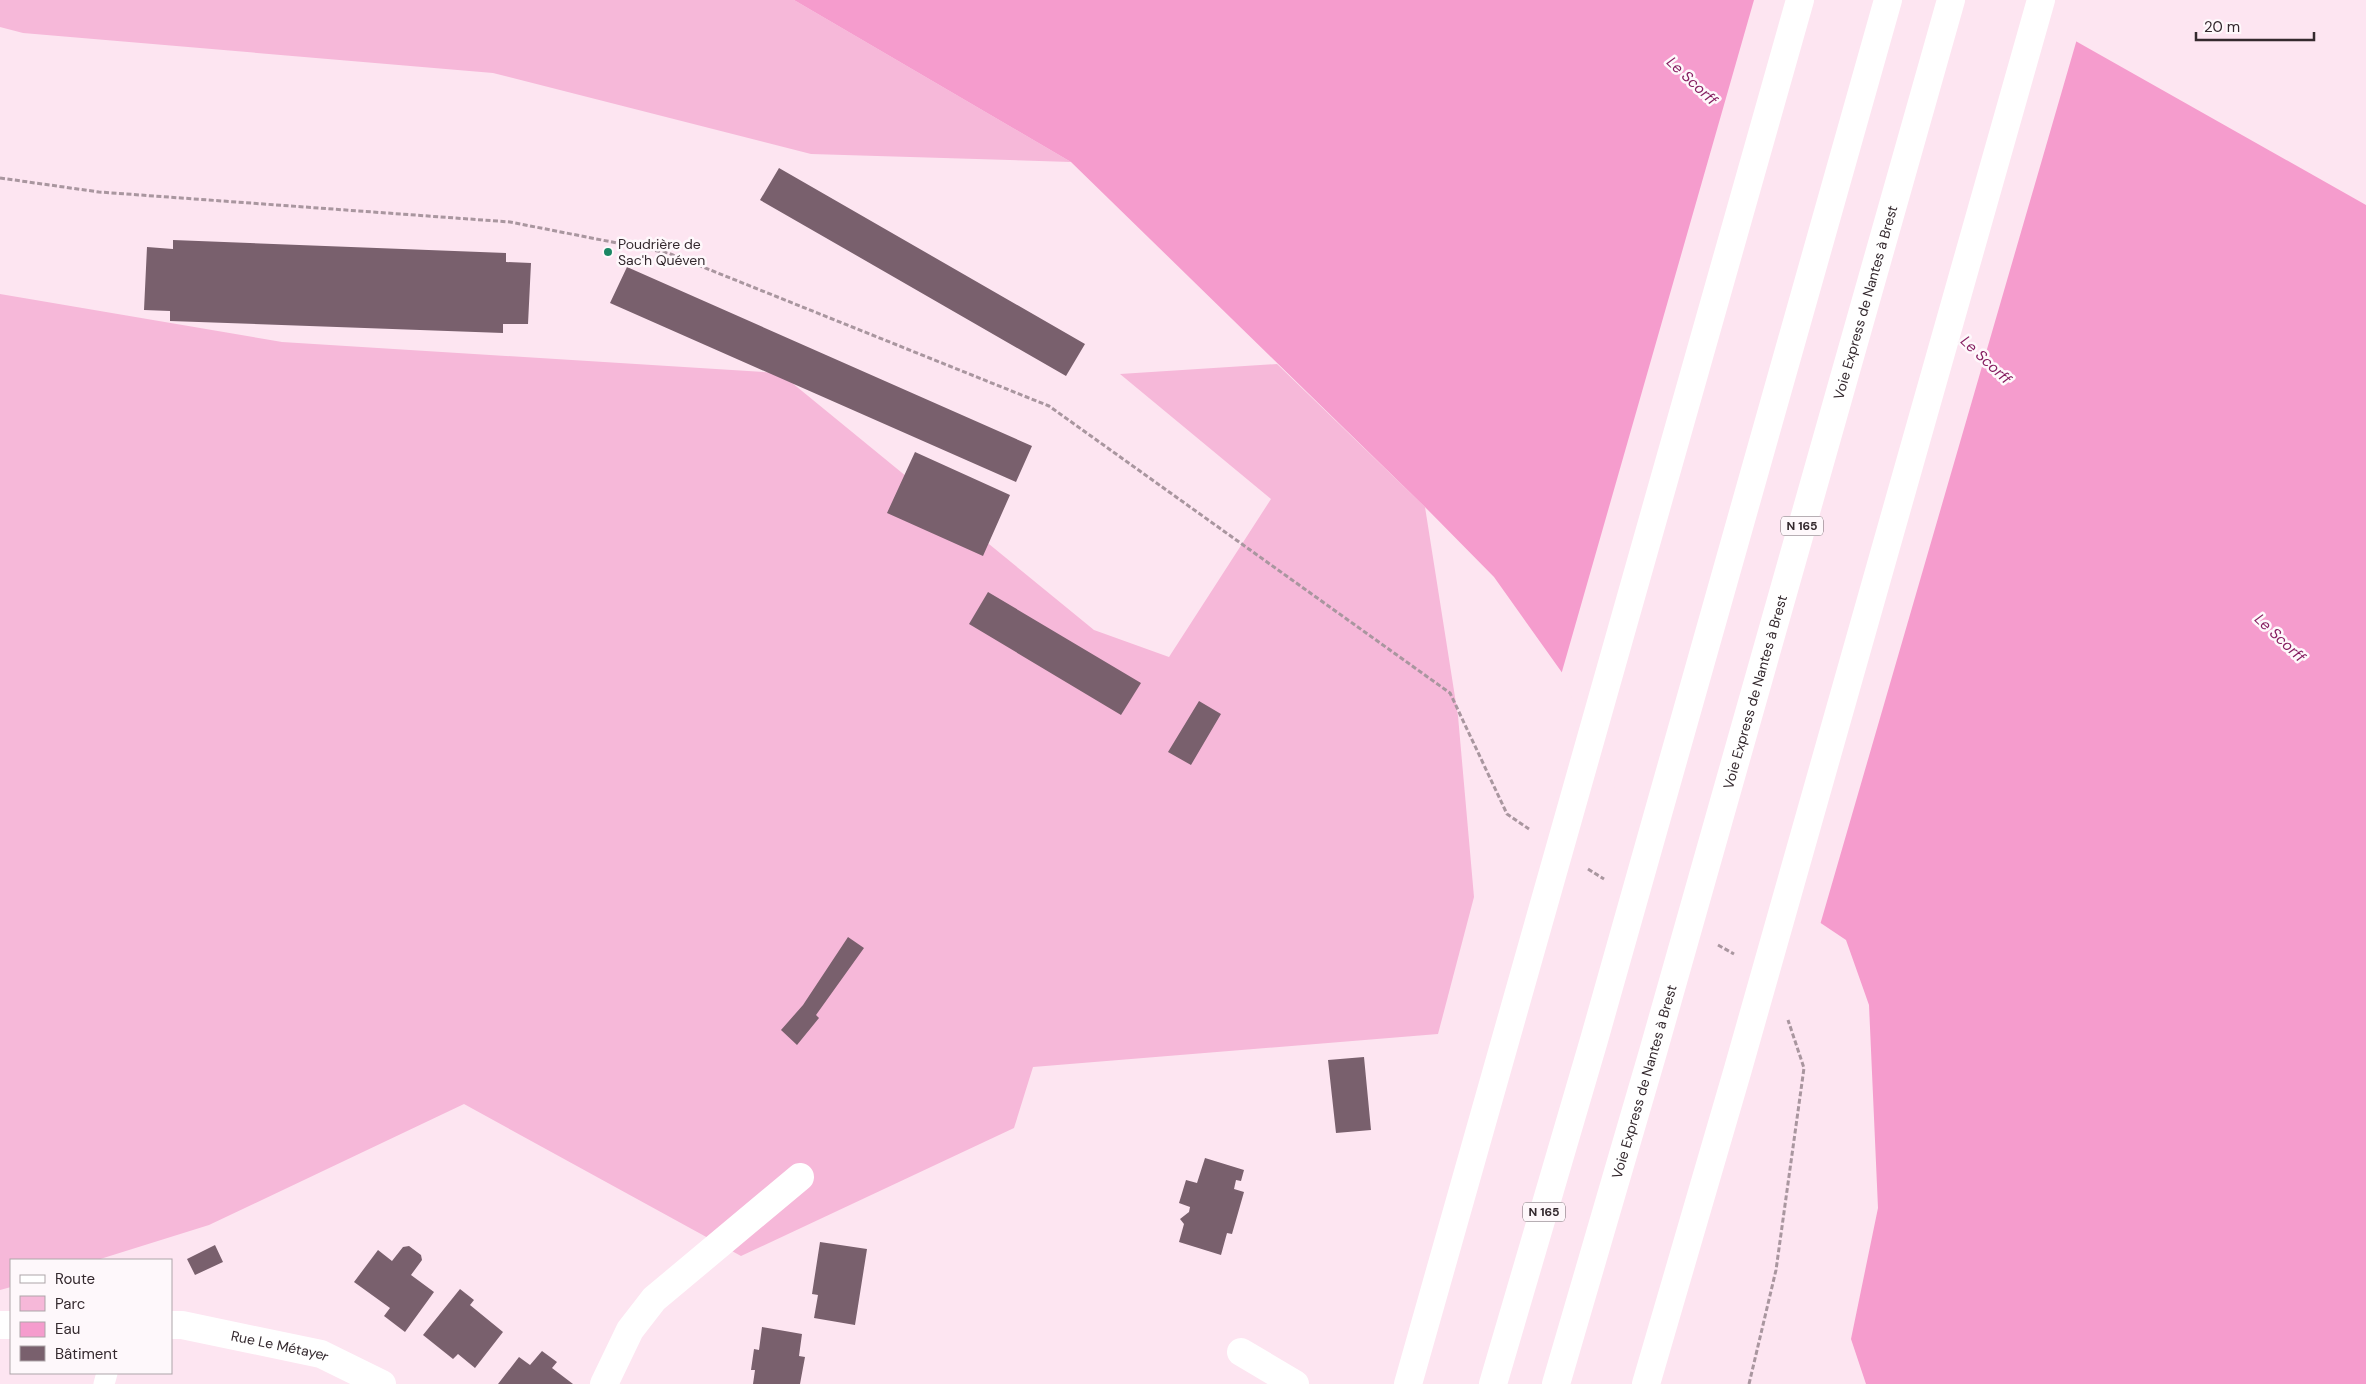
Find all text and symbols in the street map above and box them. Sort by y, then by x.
scale bar [2196,10,2314,42]
text: 20 m [2204,17,2240,37]
water label: Le Scorff [1662,52,1722,110]
street label: Voie Express de Nantes à Brest [1829,203,1901,401]
place label: Poudrière de Sac'h Quéven [618,235,705,269]
marker: Poudrière de Sac'h Quéven [602,246,614,258]
water label: Le Scorff [1956,331,2016,389]
road number: N 165 [1781,516,1823,536]
street label: Voie Express de Nantes à Brest [1719,593,1791,791]
water label: Le Scorff [2250,609,2310,667]
street label: Voie Express de Nantes à Brest [1608,983,1681,1181]
road number: N 165 [1523,1202,1565,1222]
legend [10,1259,172,1374]
text: Route [55,1269,95,1289]
text: Parc [55,1294,85,1314]
text: Eau [55,1319,80,1339]
street label: Rue Le Métayer [229,1326,332,1366]
text: Bâtiment [55,1344,118,1364]

